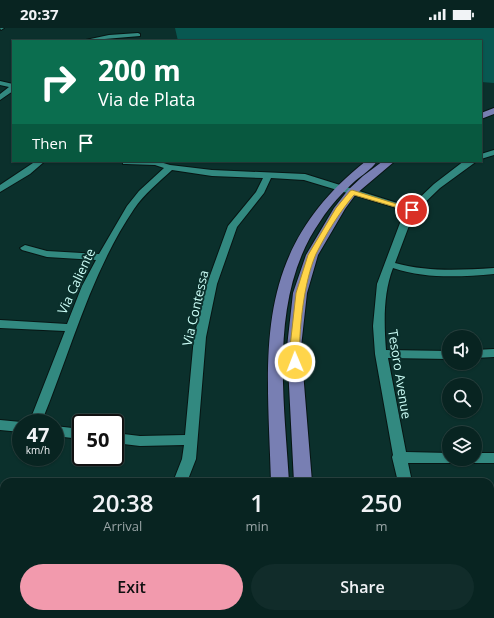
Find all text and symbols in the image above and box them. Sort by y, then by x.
text: 20:37 [20,4,59,24]
text: 200 m [98,51,181,89]
icon: right [32,56,84,108]
text: Via de Plata [98,87,196,111]
icon: arrive [75,132,97,154]
text: Then [32,133,67,153]
pin [395,193,429,227]
icon: arrive [401,199,423,221]
street label: Via Caliente [53,245,99,317]
street label: Via Contessa [178,268,212,348]
street label: Tesoro Avenue [384,328,416,420]
map controls [442,330,482,466]
button: sound [442,330,482,370]
position arrow [274,341,316,383]
button: search [442,378,482,418]
speed limit sign: 50 [72,414,124,466]
text: 47 [27,421,49,448]
button: layers [442,426,482,466]
text: km/h [26,443,50,457]
text: 20:38 [92,486,153,519]
text: 1 [250,486,264,519]
text: 250 [361,486,402,519]
text: Arrival [103,517,142,535]
text: min [246,517,269,535]
text: m [375,517,387,535]
button: Exit [20,564,243,610]
button: Share [251,564,474,610]

